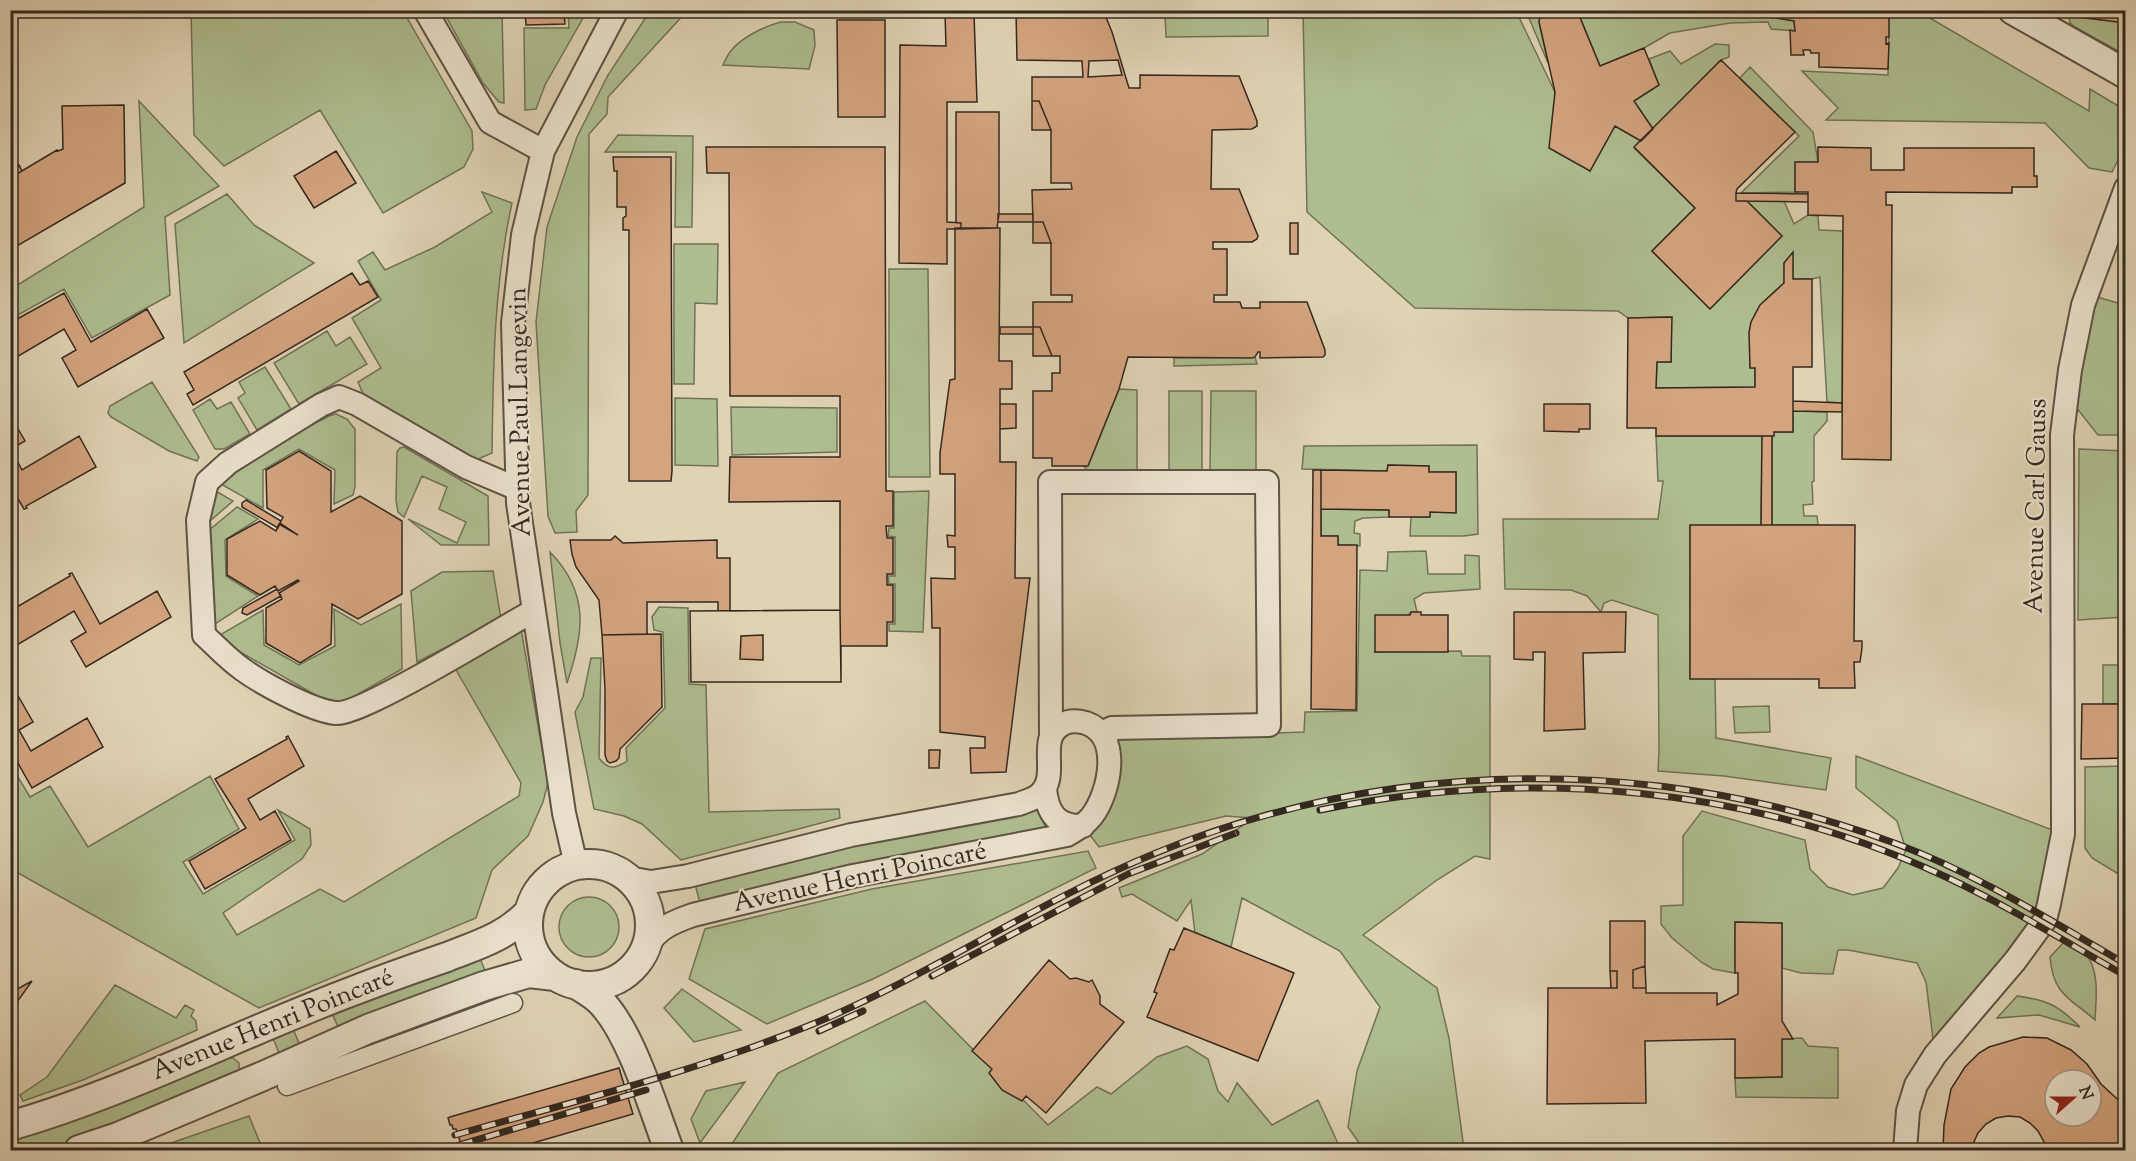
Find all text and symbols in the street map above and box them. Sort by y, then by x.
street label: Avenue Paul Langevin [500,287,542,537]
street label: Avenue Carl Gauss [2017,398,2057,614]
street label: Avenue Henri Poincaré [730,833,990,923]
street label: Avenue Henri Poincaré [146,959,400,1091]
north arrow [2043,1068,2103,1128]
text: N [2072,1083,2098,1104]

